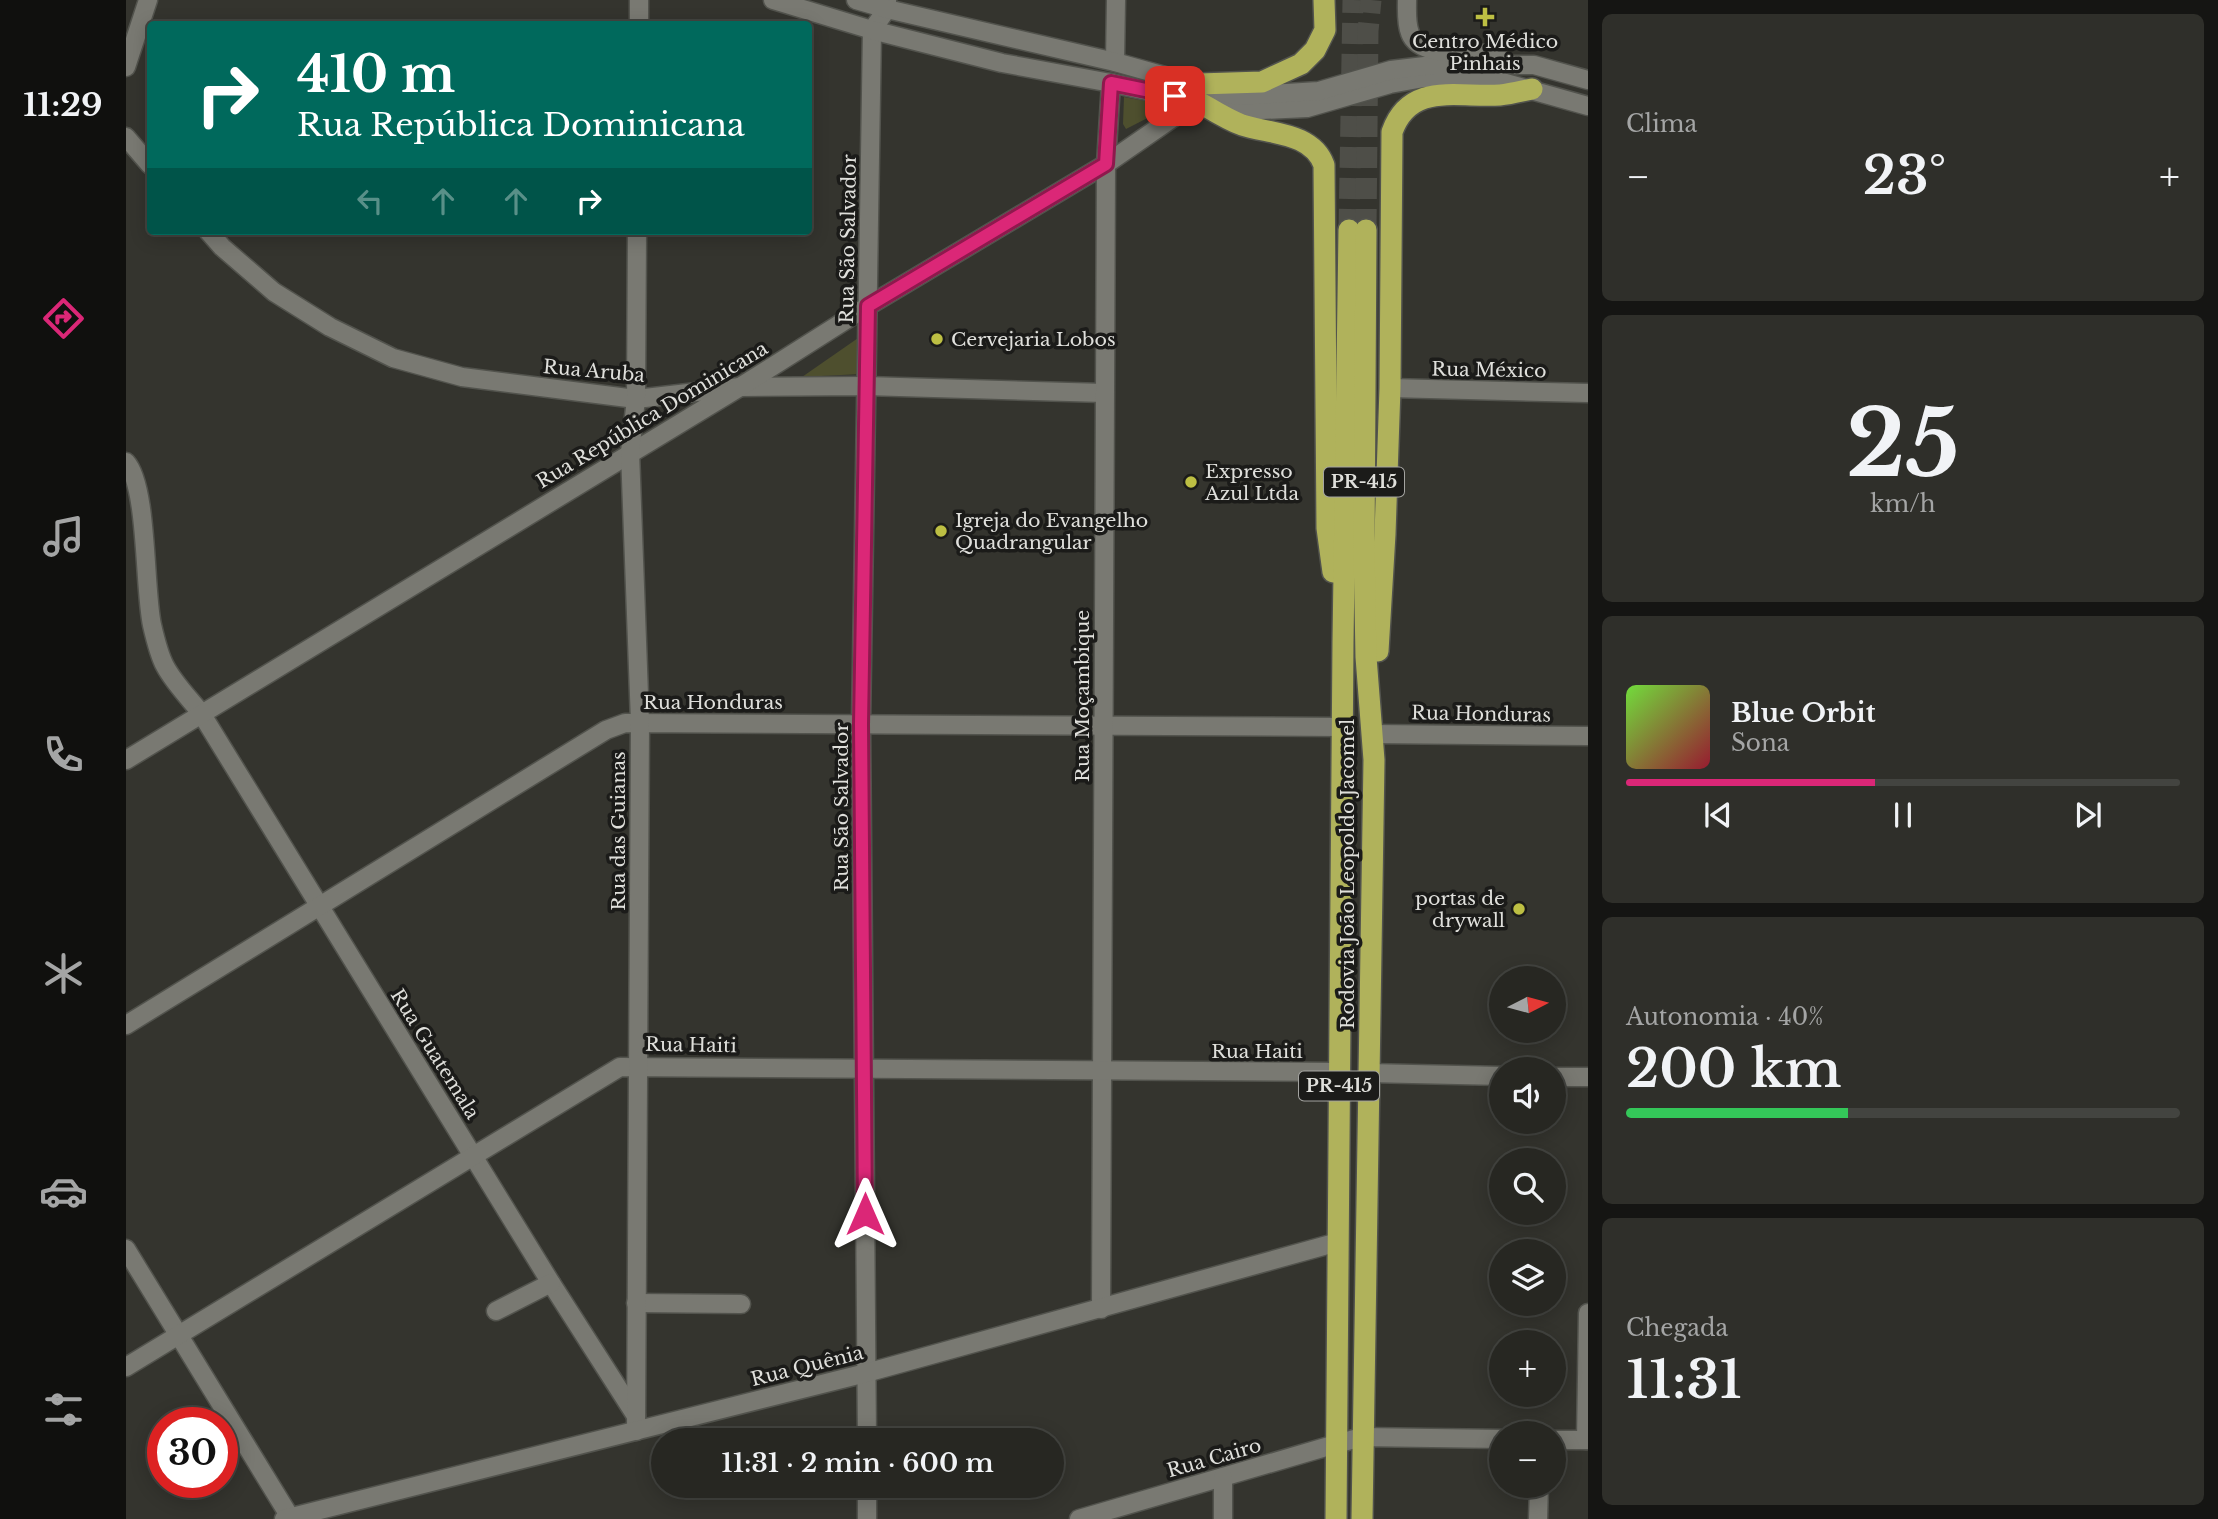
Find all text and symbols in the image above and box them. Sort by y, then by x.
marker: Centro Médico Pinhais [1475,7,1495,27]
place label: Centro Médico Pinhais [1412,30,1558,75]
text: 410 m [297,44,455,105]
icon: right [182,49,273,140]
pin [1145,66,1205,126]
icon: arrive [1156,77,1194,115]
text: 11:29 [23,85,103,125]
text: Rua República Dominicana [297,105,745,145]
text: Clima [1626,110,1697,138]
text: 23° [1863,144,1946,208]
text: − [1626,153,1650,200]
text: + [2159,153,2180,200]
street label: Rua São Salvador [835,154,861,324]
icon: left [351,182,389,220]
icon: ahead [424,182,462,220]
icon: ahead [497,182,535,220]
icon: right [570,182,608,220]
icon: directions [39,294,88,343]
place label: Cervejaria Lobos [951,328,1116,351]
marker: Cervejaria Lobos [929,331,945,347]
street label: Rua República Dominicana [532,336,772,493]
street label: Rua Aruba [542,355,646,387]
street label: Rua México [1431,357,1547,383]
text: 25 [1846,388,1960,501]
place label: Expresso Azul Ltda [1204,460,1299,505]
road number: PR-415 [1324,468,1404,496]
marker: Expresso Azul Ltda [1183,474,1199,490]
text: km/h [1870,490,1936,518]
place label: Igreja do Evangelho Quadrangular [955,509,1148,554]
icon: music [39,512,88,561]
marker: Igreja do Evangelho Quadrangular [933,523,949,539]
street label: Rua Moçambique [1071,610,1094,782]
street label: Rua Honduras [643,691,783,714]
text: Blue Orbit [1731,697,1876,729]
street label: Rua Honduras [1411,701,1551,727]
street label: Rodovia João Leopoldo Jacomel [1336,719,1359,1029]
street label: Rua São Salvador [830,722,853,892]
text: Sona [1731,729,1789,757]
icon: phone [39,730,88,779]
street label: Rua das Guianas [607,751,630,911]
icon: previous [1699,796,1737,834]
icon: pause [1884,796,1922,834]
icon: next [2069,796,2107,834]
place label: portas de drywall [1415,887,1505,932]
marker: portas de drywall [1511,901,1527,917]
icon: climate [39,949,88,998]
north arrow [1489,966,1566,1043]
map controls [1489,966,1566,1498]
street label: Rua Guatemala [386,985,484,1124]
text: Autonomia · 40% [1626,1003,1824,1031]
street label: Rua Haiti [645,1033,738,1057]
text: 200 km [1626,1037,1841,1101]
street label: Rua Haiti [1211,1040,1303,1063]
button: sound [1489,1057,1566,1134]
road number: PR-415 [1299,1072,1379,1100]
button: search [1489,1148,1566,1225]
icon: car [39,1167,88,1216]
position arrow [828,1177,902,1251]
button: layers [1489,1239,1566,1316]
text: Chegada [1626,1314,1728,1342]
button: + [1489,1330,1566,1407]
street label: Rua Quênia [748,1341,866,1391]
text: 11:31 [1626,1348,1742,1412]
icon: filters [39,1385,88,1434]
speed limit sign: 30 [147,1407,238,1498]
button: − [1489,1421,1566,1498]
street label: Rua Cairo [1164,1434,1264,1482]
text: 11:31 · 2 min · 600 m [721,1447,994,1479]

